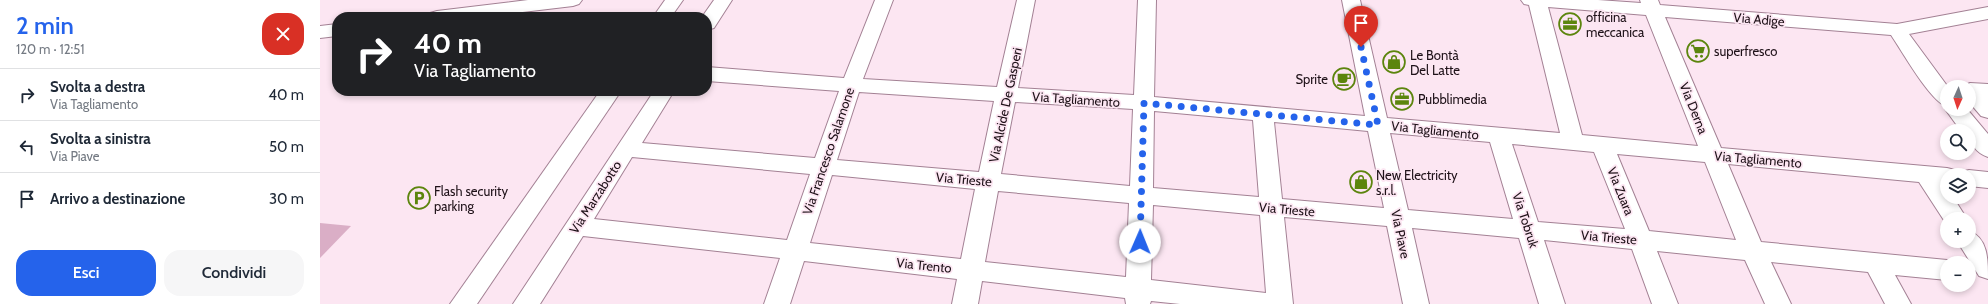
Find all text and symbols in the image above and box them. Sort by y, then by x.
pin [1344,6,1378,47]
place label: officina meccanica [1586,9,1645,40]
street label: Via Adige [1733,9,1786,29]
text: 2 min [16,11,74,40]
office icon: officina meccanica [1557,11,1583,37]
icon: arrive [1350,12,1372,34]
button: close [262,13,304,55]
text: 40 m [414,26,482,60]
icon: right [348,28,400,80]
supermarket icon: superfresco [1685,38,1711,64]
text: 120 m · 12:51 [16,41,84,57]
place label: superfresco [1714,43,1777,59]
street label: Via Alcide De Gasperi [985,46,1025,164]
place label: Le Bontà Del Latte [1410,47,1460,78]
shop icon: Le Bontà Del Latte [1381,49,1407,75]
text: Via Tagliamento [414,60,536,82]
cafe icon: Sprite [1331,66,1357,92]
place label: Sprite [1295,71,1328,87]
text: Svolta a destra [50,78,145,96]
street label: Via Derna [1676,80,1712,137]
north arrow [1940,80,1976,116]
map controls [1940,80,1976,292]
icon: right [16,84,38,106]
street label: Via Francesco Salamone [799,85,857,217]
text: 40 m [268,86,304,104]
office icon: Pubblimedia [1389,86,1415,112]
street label: Via Tagliamento [1032,88,1120,110]
place label: Pubblimedia [1418,91,1487,107]
text: Via Tagliamento [50,96,138,112]
street label: Via Tagliamento [1390,117,1480,143]
button: search [1940,124,1976,160]
text: Svolta a sinistra [50,130,151,148]
icon: left [16,136,38,158]
text: 50 m [269,138,304,156]
street label: Via Tagliamento [1713,147,1803,171]
text: Via Piave [50,148,99,164]
street label: Via Marzabotto [565,158,625,236]
street label: Via Zuara [1604,165,1638,218]
place label: New Electricity s.r.l. [1376,167,1458,198]
button: layers [1940,168,1976,204]
street label: Via Trieste [935,169,993,189]
shop icon: New Electricity s.r.l. [1348,169,1374,195]
place label: Flash security parking [434,183,508,214]
parking icon: Flash security parking [406,185,432,211]
icon: arrive [16,188,38,210]
text: Arrivo a destinazione [50,190,185,208]
text: 30 m [269,190,304,208]
street label: Via Tobruk [1510,190,1543,250]
street label: Via Trieste [1258,199,1316,219]
street label: Via Piave [1388,208,1414,260]
button: + [1940,212,1976,248]
position arrow [1119,221,1161,263]
street label: Via Trieste [1580,227,1638,247]
button: Esci [16,250,156,296]
button: Condividi [164,250,304,296]
street label: Via Trento [896,254,952,276]
button: − [1940,256,1976,292]

